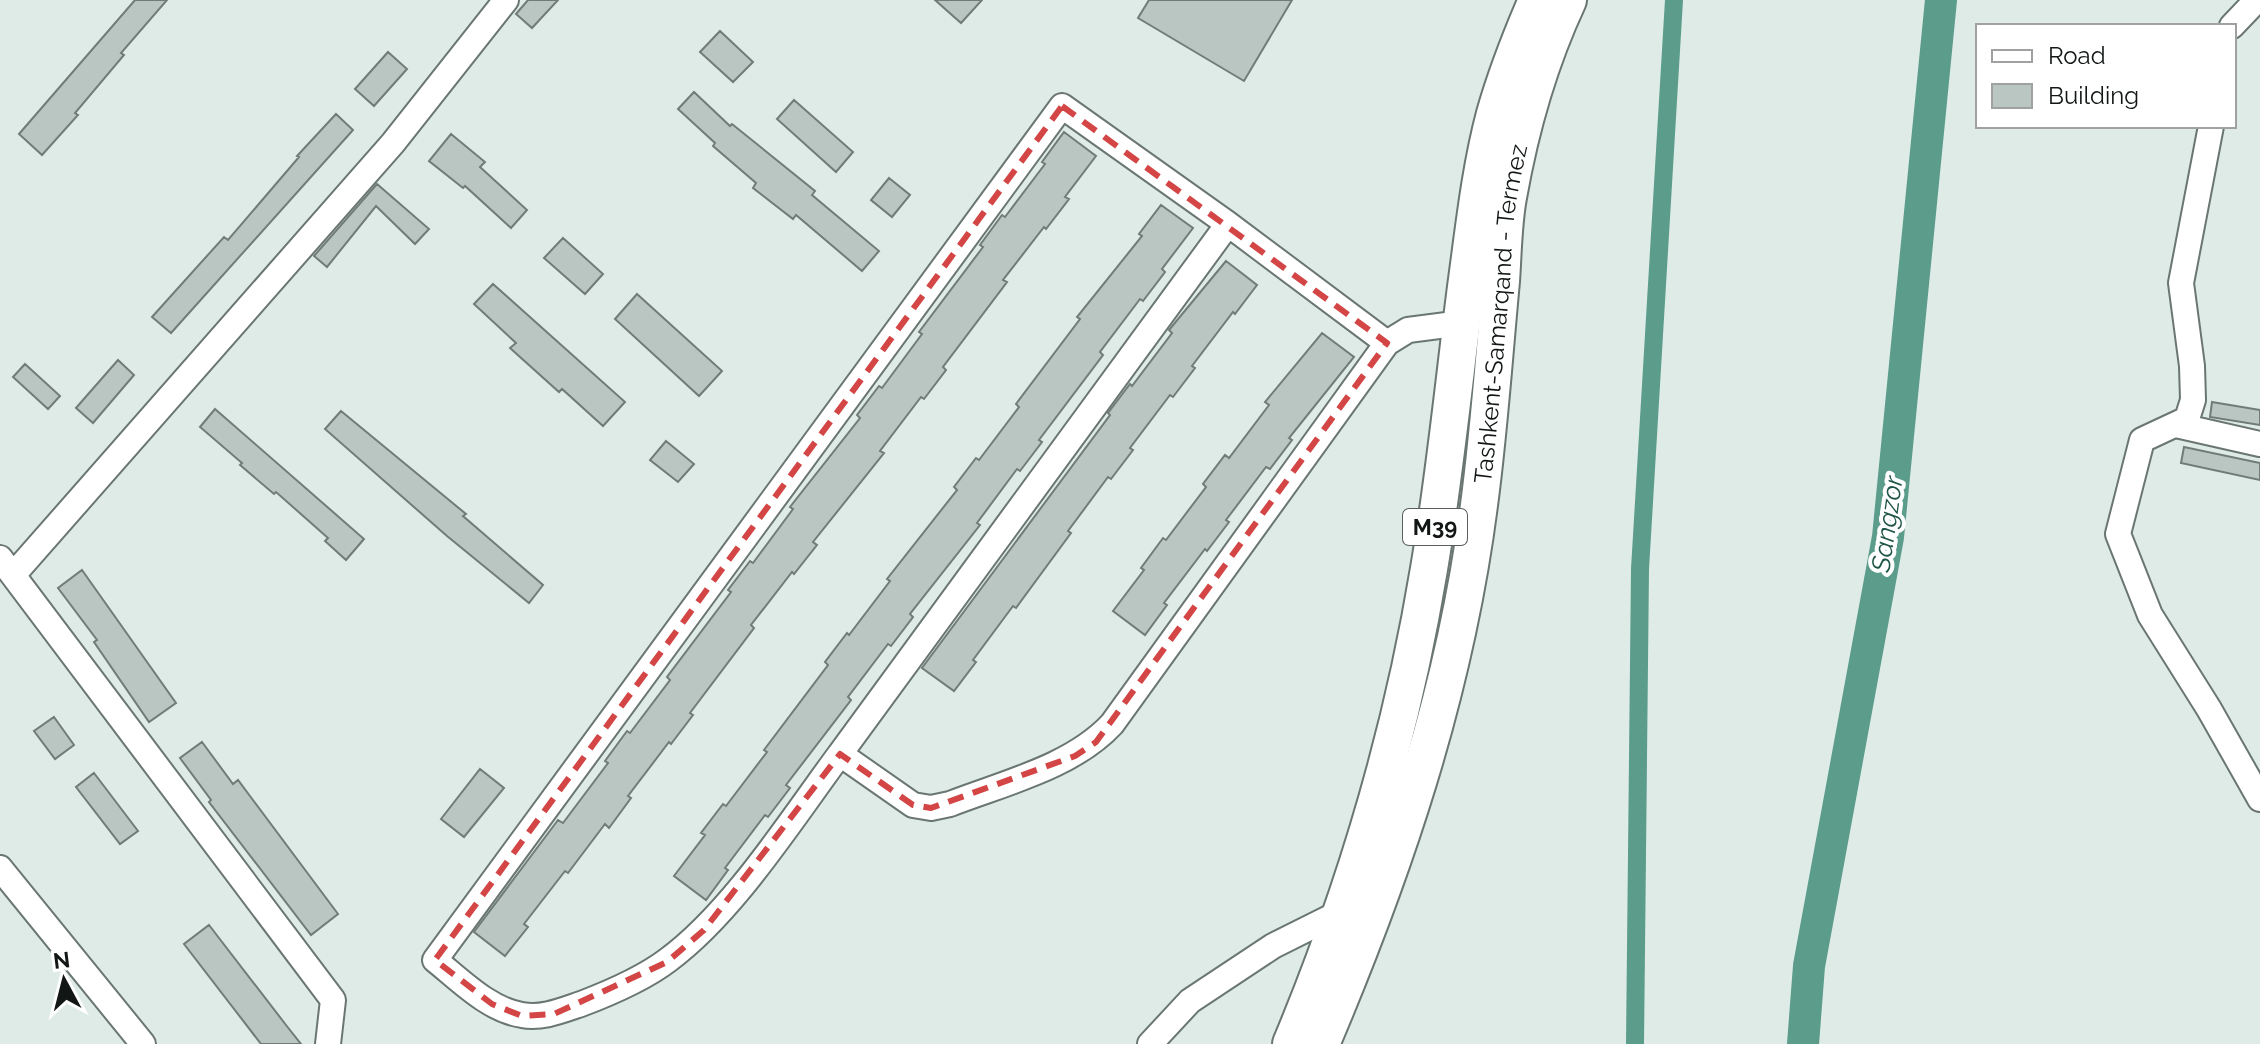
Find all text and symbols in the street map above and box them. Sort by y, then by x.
legend [1976,24,2236,128]
text: Road [2048,41,2106,70]
text: Building [2048,81,2139,110]
street label: Tashkent-Samarqand - Termez [1467,141,1533,485]
water label: Sangzor [1865,473,1909,575]
road number: M39 [1403,509,1467,545]
north arrow [24,940,104,1020]
text: N [52,946,71,974]

